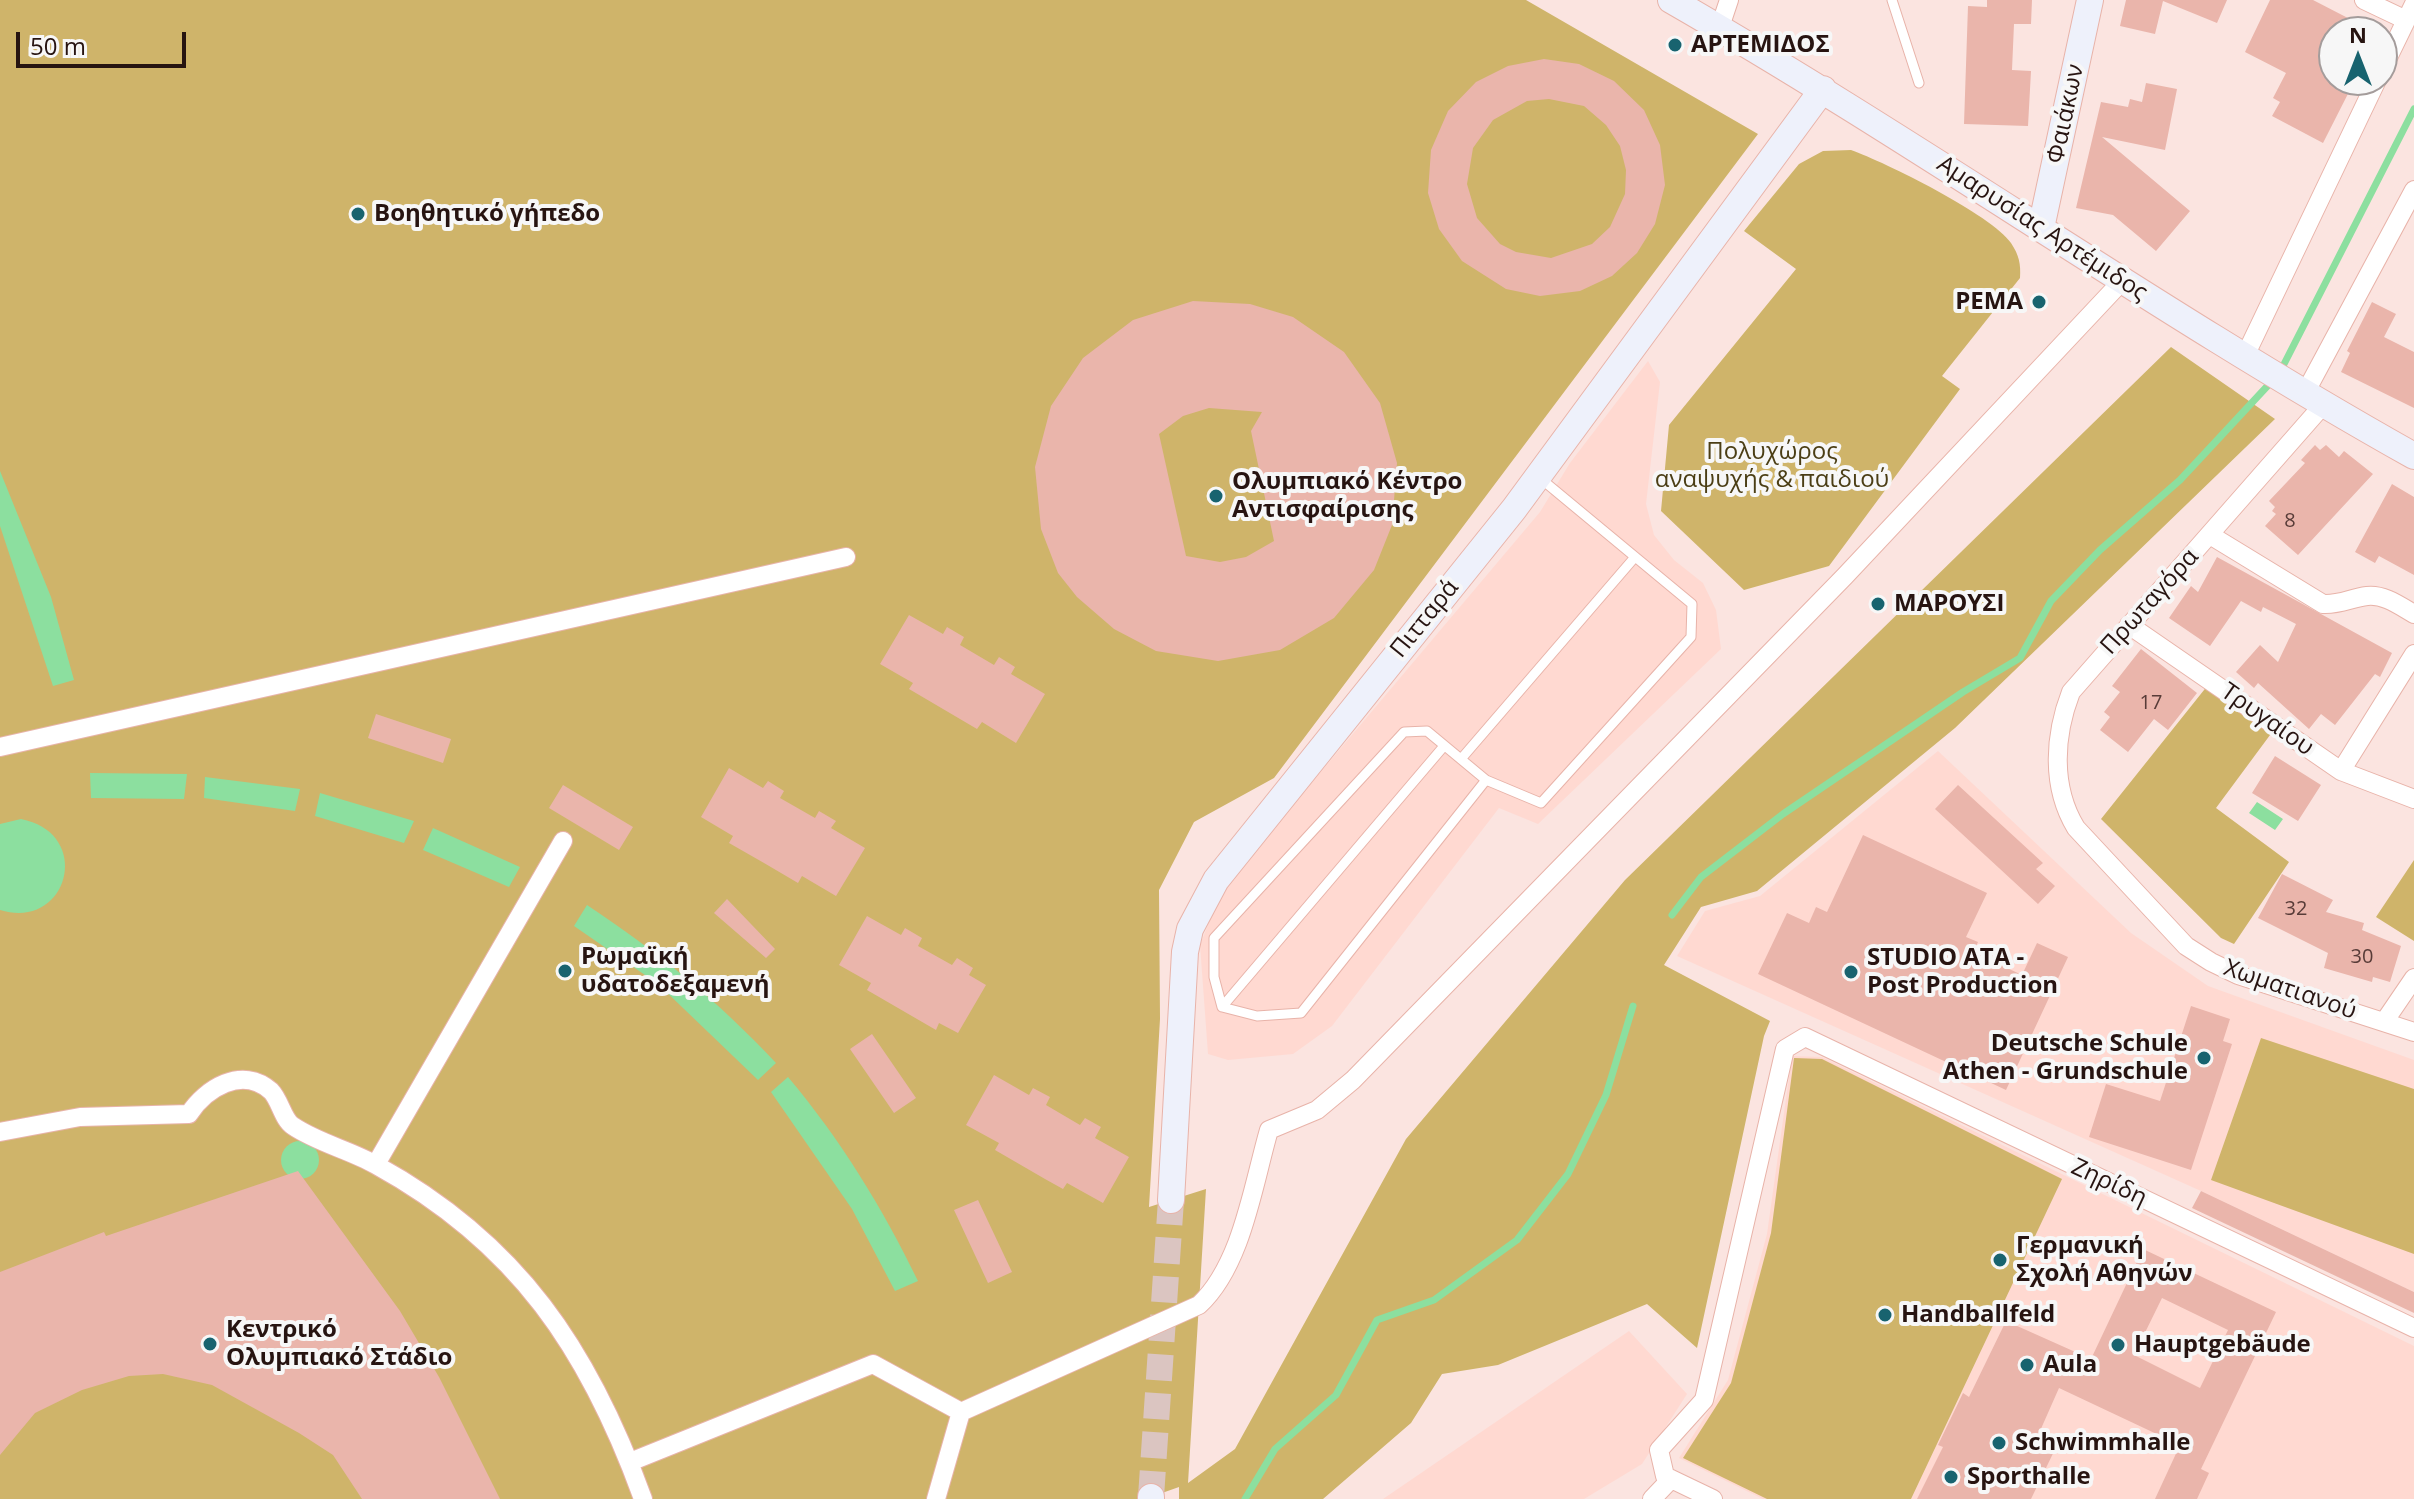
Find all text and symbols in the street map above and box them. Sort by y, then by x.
scale bar [20,16,190,66]
north arrow [2318,16,2398,96]
text: N [2349,19,2367,49]
text: 50 m [30,29,86,62]
place label: ΑΡΤΕΜΙΔΟΣ [1691,31,1830,59]
marker: ΑΡΤΕΜΙΔΟΣ [1666,36,1684,54]
street label: Φαιάκων [2041,62,2091,166]
street label: Αμαρυσίας Αρτέμιδος [1931,150,2153,308]
place label: Βοηθητικό γήπεδο [374,200,600,228]
marker: Βοηθητικό γήπεδο [349,205,367,223]
place label: ΡΕΜΑ [1955,288,2023,316]
marker: ΡΕΜΑ [2030,293,2048,311]
park label: Πολυχώρος αναψυχής & παιδιού [1655,438,1889,494]
place label: Ολυμπιακό Κέντρο Αντισφαίρισης [1232,468,1462,524]
marker: Ολυμπιακό Κέντρο Αντισφαίρισης [1207,487,1225,505]
house number: 8 [2284,509,2296,533]
street label: Πρωταγόρα [2095,543,2205,661]
street label: Πιτταρά [1385,574,1465,664]
place label: ΜΑΡΟΥΣΙ [1894,590,2005,618]
marker: ΜΑΡΟΥΣΙ [1869,595,1887,613]
street label: Τρυγαίου [2215,678,2319,762]
house number: 17 [2140,691,2162,715]
house number: 32 [2285,897,2307,921]
place label: Ρωμαϊκή υδατοδεξαμενή [581,943,770,999]
place label: STUDIO ATA - Post Production [1867,944,2058,1000]
house number: 30 [2351,945,2373,969]
street label: Χωματιανού [2220,954,2360,1026]
marker: Ρωμαϊκή υδατοδεξαμενή [556,962,574,980]
marker: STUDIO ATA - Post Production [1842,963,1860,981]
place label: Deutsche Schule Athen - Grundschule [1943,1030,2188,1086]
marker: Deutsche Schule Athen - Grundschule [2195,1049,2213,1067]
street label: Ζηρίδη [2067,1153,2151,1213]
place label: Γερμανική Σχολή Αθηνών [2016,1232,2193,1288]
marker: Γερμανική Σχολή Αθηνών [1991,1251,2009,1269]
place label: Handballfeld [1901,1301,2055,1329]
marker: Handballfeld [1876,1306,1894,1324]
place label: Κεντρικό Ολυμπιακό Στάδιο [226,1316,452,1372]
place label: Hauptgebäude [2134,1331,2311,1359]
marker: Κεντρικό Ολυμπιακό Στάδιο [201,1335,219,1353]
marker: Hauptgebäude [2109,1336,2127,1354]
place label: Aula [2043,1351,2097,1379]
marker: Aula [2018,1356,2036,1374]
place label: Schwimmhalle [2015,1429,2190,1457]
marker: Schwimmhalle [1990,1434,2008,1452]
place label: Sporthalle [1967,1463,2091,1491]
marker: Sporthalle [1942,1468,1960,1486]

